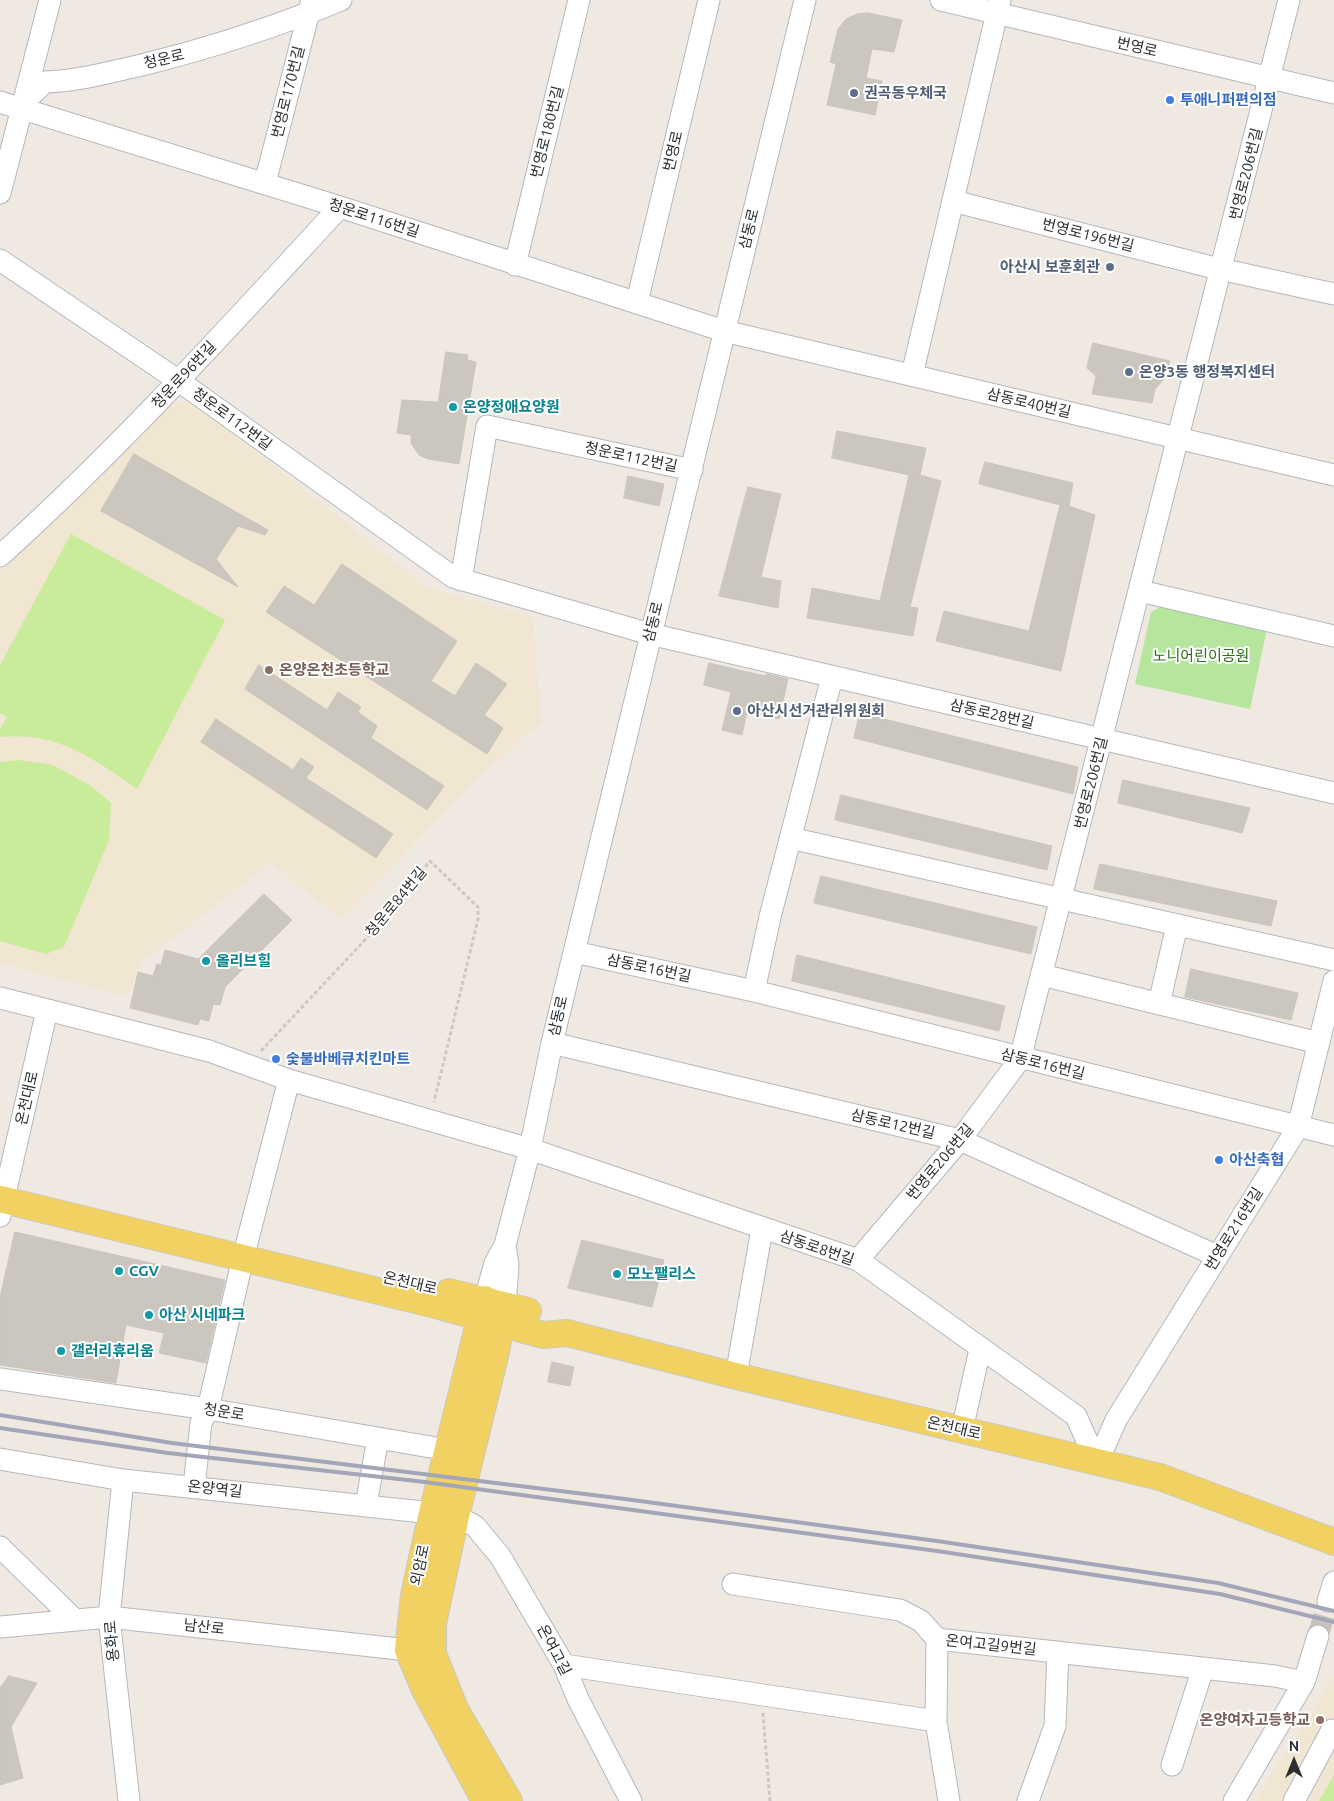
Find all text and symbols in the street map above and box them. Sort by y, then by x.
street label: 번영로 [1115,34,1159,60]
street label: 번영로170번길 [268,44,308,140]
street label: 청운로 [142,46,186,72]
street label: 번영로180번길 [527,84,567,180]
place label: 권곡동우체국 [864,84,947,102]
marker: 권곡동우체국 [848,87,860,99]
place label: 투애니퍼편의점 [1180,91,1277,109]
marker: 투애니퍼편의점 [1164,94,1176,106]
street label: 번영로206번길 [1226,126,1266,222]
street label: 번영로 [660,129,686,173]
street label: 청운로116번길 [326,195,422,241]
street label: 삼동로 [735,207,763,251]
street label: 번영로196번길 [1040,215,1136,255]
place label: 아산시 보훈회관 [1000,258,1100,276]
marker: 아산시 보훈회관 [1104,261,1116,273]
street label: 청운로96번길 [148,337,220,413]
place label: 온양3동 행정복지센터 [1139,363,1275,381]
marker: 온양3동 행정복지센터 [1123,366,1135,378]
street label: 청운로112번길 [189,384,275,454]
street label: 삼동로40번길 [985,385,1073,421]
place label: 온양정애요양원 [463,398,560,416]
marker: 온양정애요양원 [447,401,459,413]
street label: 청운로112번길 [583,438,679,476]
street label: 삼동로 [639,600,667,644]
park label: 노니어린이공원 [1153,647,1249,665]
place label: 온양온천초등학교 [279,661,389,679]
marker: 온양온천초등학교 [263,664,275,676]
street label: 삼동로28번길 [948,696,1036,732]
place label: 아산시선거관리위원회 [747,702,885,720]
marker: 아산시선거관리위원회 [731,705,743,717]
street label: 번영로206번길 [1071,735,1111,831]
street label: 청운로84번길 [361,863,431,941]
street label: 삼동로16번길 [605,950,693,986]
place label: 올리브힐 [216,952,271,970]
marker: 올리브힐 [200,955,212,967]
street label: 삼동로 [545,994,571,1038]
street label: 삼동로16번길 [999,1045,1087,1083]
place label: 숯불바베큐치킨마트 [286,1050,410,1068]
marker: 숯불바베큐치킨마트 [270,1053,282,1065]
street label: 온천대로 [12,1069,42,1127]
street label: 삼동로12번길 [849,1106,937,1142]
street label: 번영로206번길 [903,1120,977,1204]
place label: 아산축협 [1229,1151,1284,1169]
marker: 아산축협 [1213,1154,1225,1166]
street label: 번영로216번길 [1201,1184,1267,1274]
street label: 삼동로8번길 [777,1227,857,1269]
place label: CGV [129,1262,159,1280]
marker: CGV [113,1265,125,1277]
place label: 모노팰리스 [627,1265,696,1283]
street label: 온천대로 [381,1268,439,1298]
marker: 모노팰리스 [611,1268,623,1280]
place label: 아산 시네파크 [159,1306,245,1324]
marker: 아산 시네파크 [143,1309,155,1321]
place label: 갤러리휴리움 [71,1342,154,1360]
marker: 갤러리휴리움 [55,1345,67,1357]
street label: 청운로 [202,1400,246,1424]
street label: 온천대로 [925,1413,983,1443]
street label: 온양역길 [187,1477,243,1501]
street label: 외암로 [407,1543,433,1587]
street label: 남산로 [182,1616,226,1638]
street label: 용화로 [101,1620,123,1662]
street label: 온여고길 [533,1621,575,1679]
street label: 온여고길9번길 [945,1631,1037,1659]
place label: 온양여자고등학교 [1200,1711,1310,1729]
marker: 온양여자고등학교 [1314,1714,1326,1726]
north arrow [1269,1736,1319,1786]
text: N [1289,1738,1299,1754]

